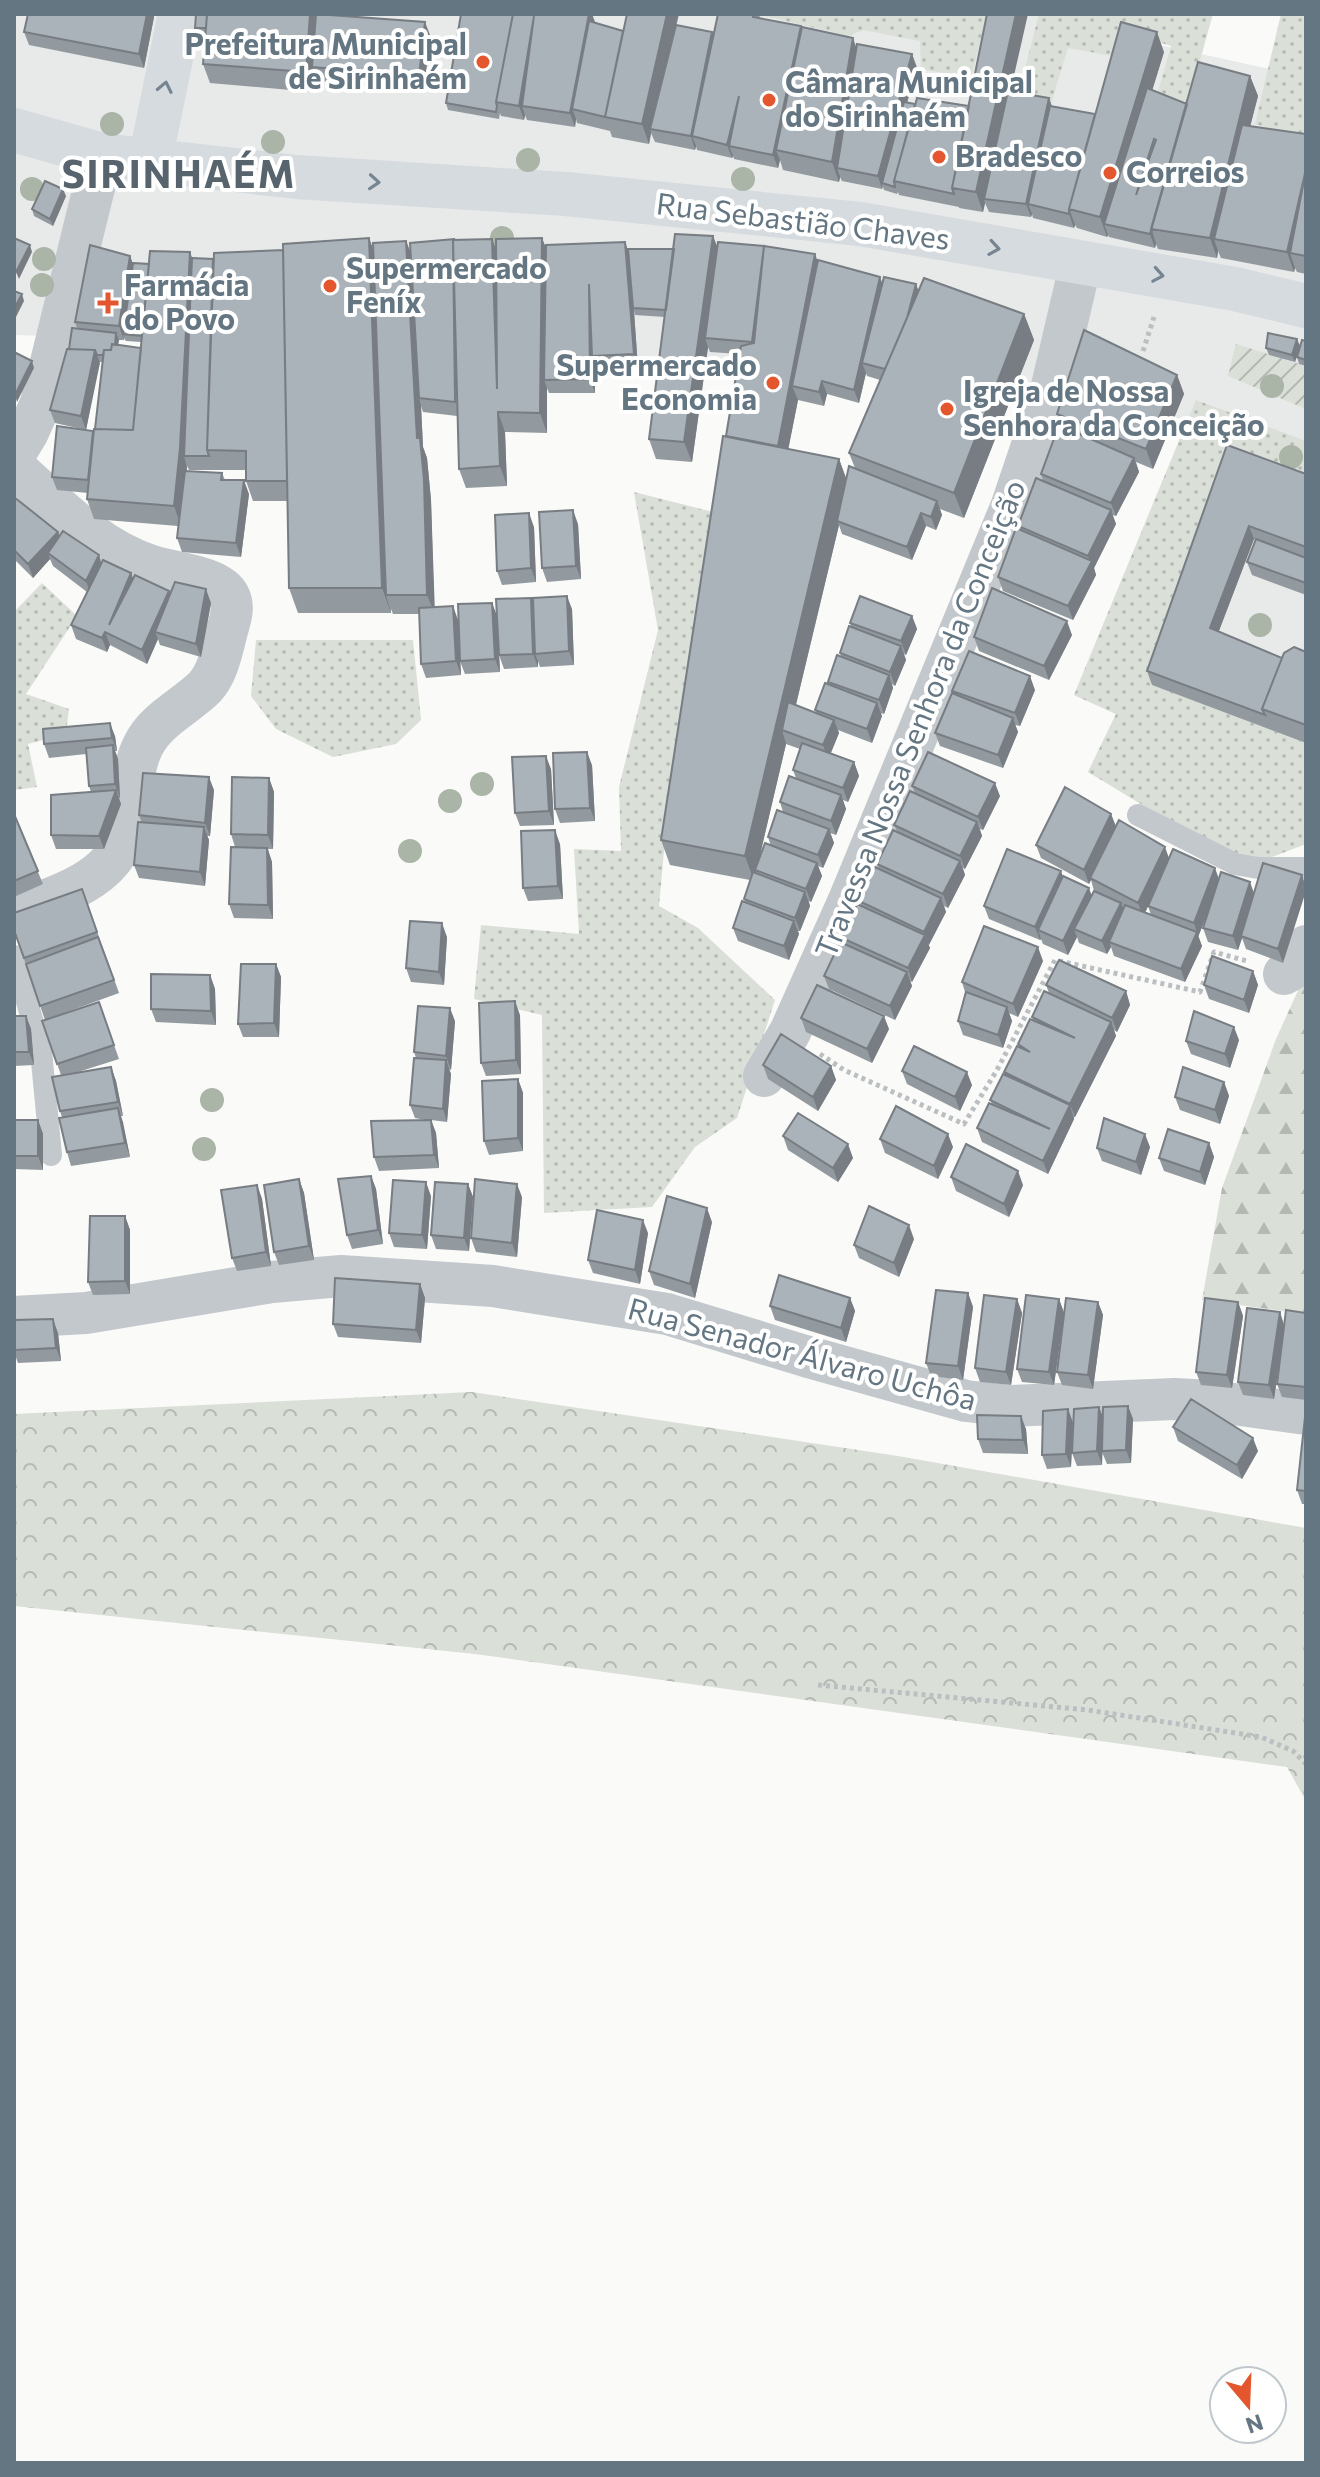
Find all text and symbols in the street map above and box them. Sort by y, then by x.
place label: Prefeitura Municipal de Sirinhaém [184,24,467,95]
marker: Prefeitura Municipal de Sirinhaém [474,53,492,71]
place label: Câmara Municipal do Sirinhaém [785,62,1033,133]
one-way arrow [156,81,173,95]
marker: Câmara Municipal do Sirinhaém [760,91,778,109]
place label: Bradesco [955,136,1083,173]
marker: Bradesco [930,148,948,166]
district label: SIRINHAÉM [62,149,296,196]
place label: Correios [1126,152,1245,189]
marker: Correios [1101,164,1119,182]
one-way arrow [368,173,381,190]
street label: Rua Sebastião Chaves [655,183,952,256]
one-way arrow [987,239,1001,256]
place label: Supermercado Feníx [346,248,547,319]
place label: Farmácia do Povo [124,265,249,336]
one-way arrow [1151,266,1165,283]
marker: Supermercado Feníx [321,277,339,295]
marker: Farmácia do Povo [99,294,117,312]
place label: Supermercado Economia [556,345,757,416]
place label: Igreja de Nossa Senhora da Conceição [963,371,1265,443]
marker: Supermercado Economia [764,374,782,392]
marker: Igreja de Nossa Senhora da Conceição [938,400,956,418]
street label: Travessa Nossa Senhora da Conceição [806,474,1032,962]
street label: Rua Senador Álvaro Uchôa [624,1288,981,1417]
north arrow [1208,2365,1288,2445]
text: N [1242,2409,1267,2440]

